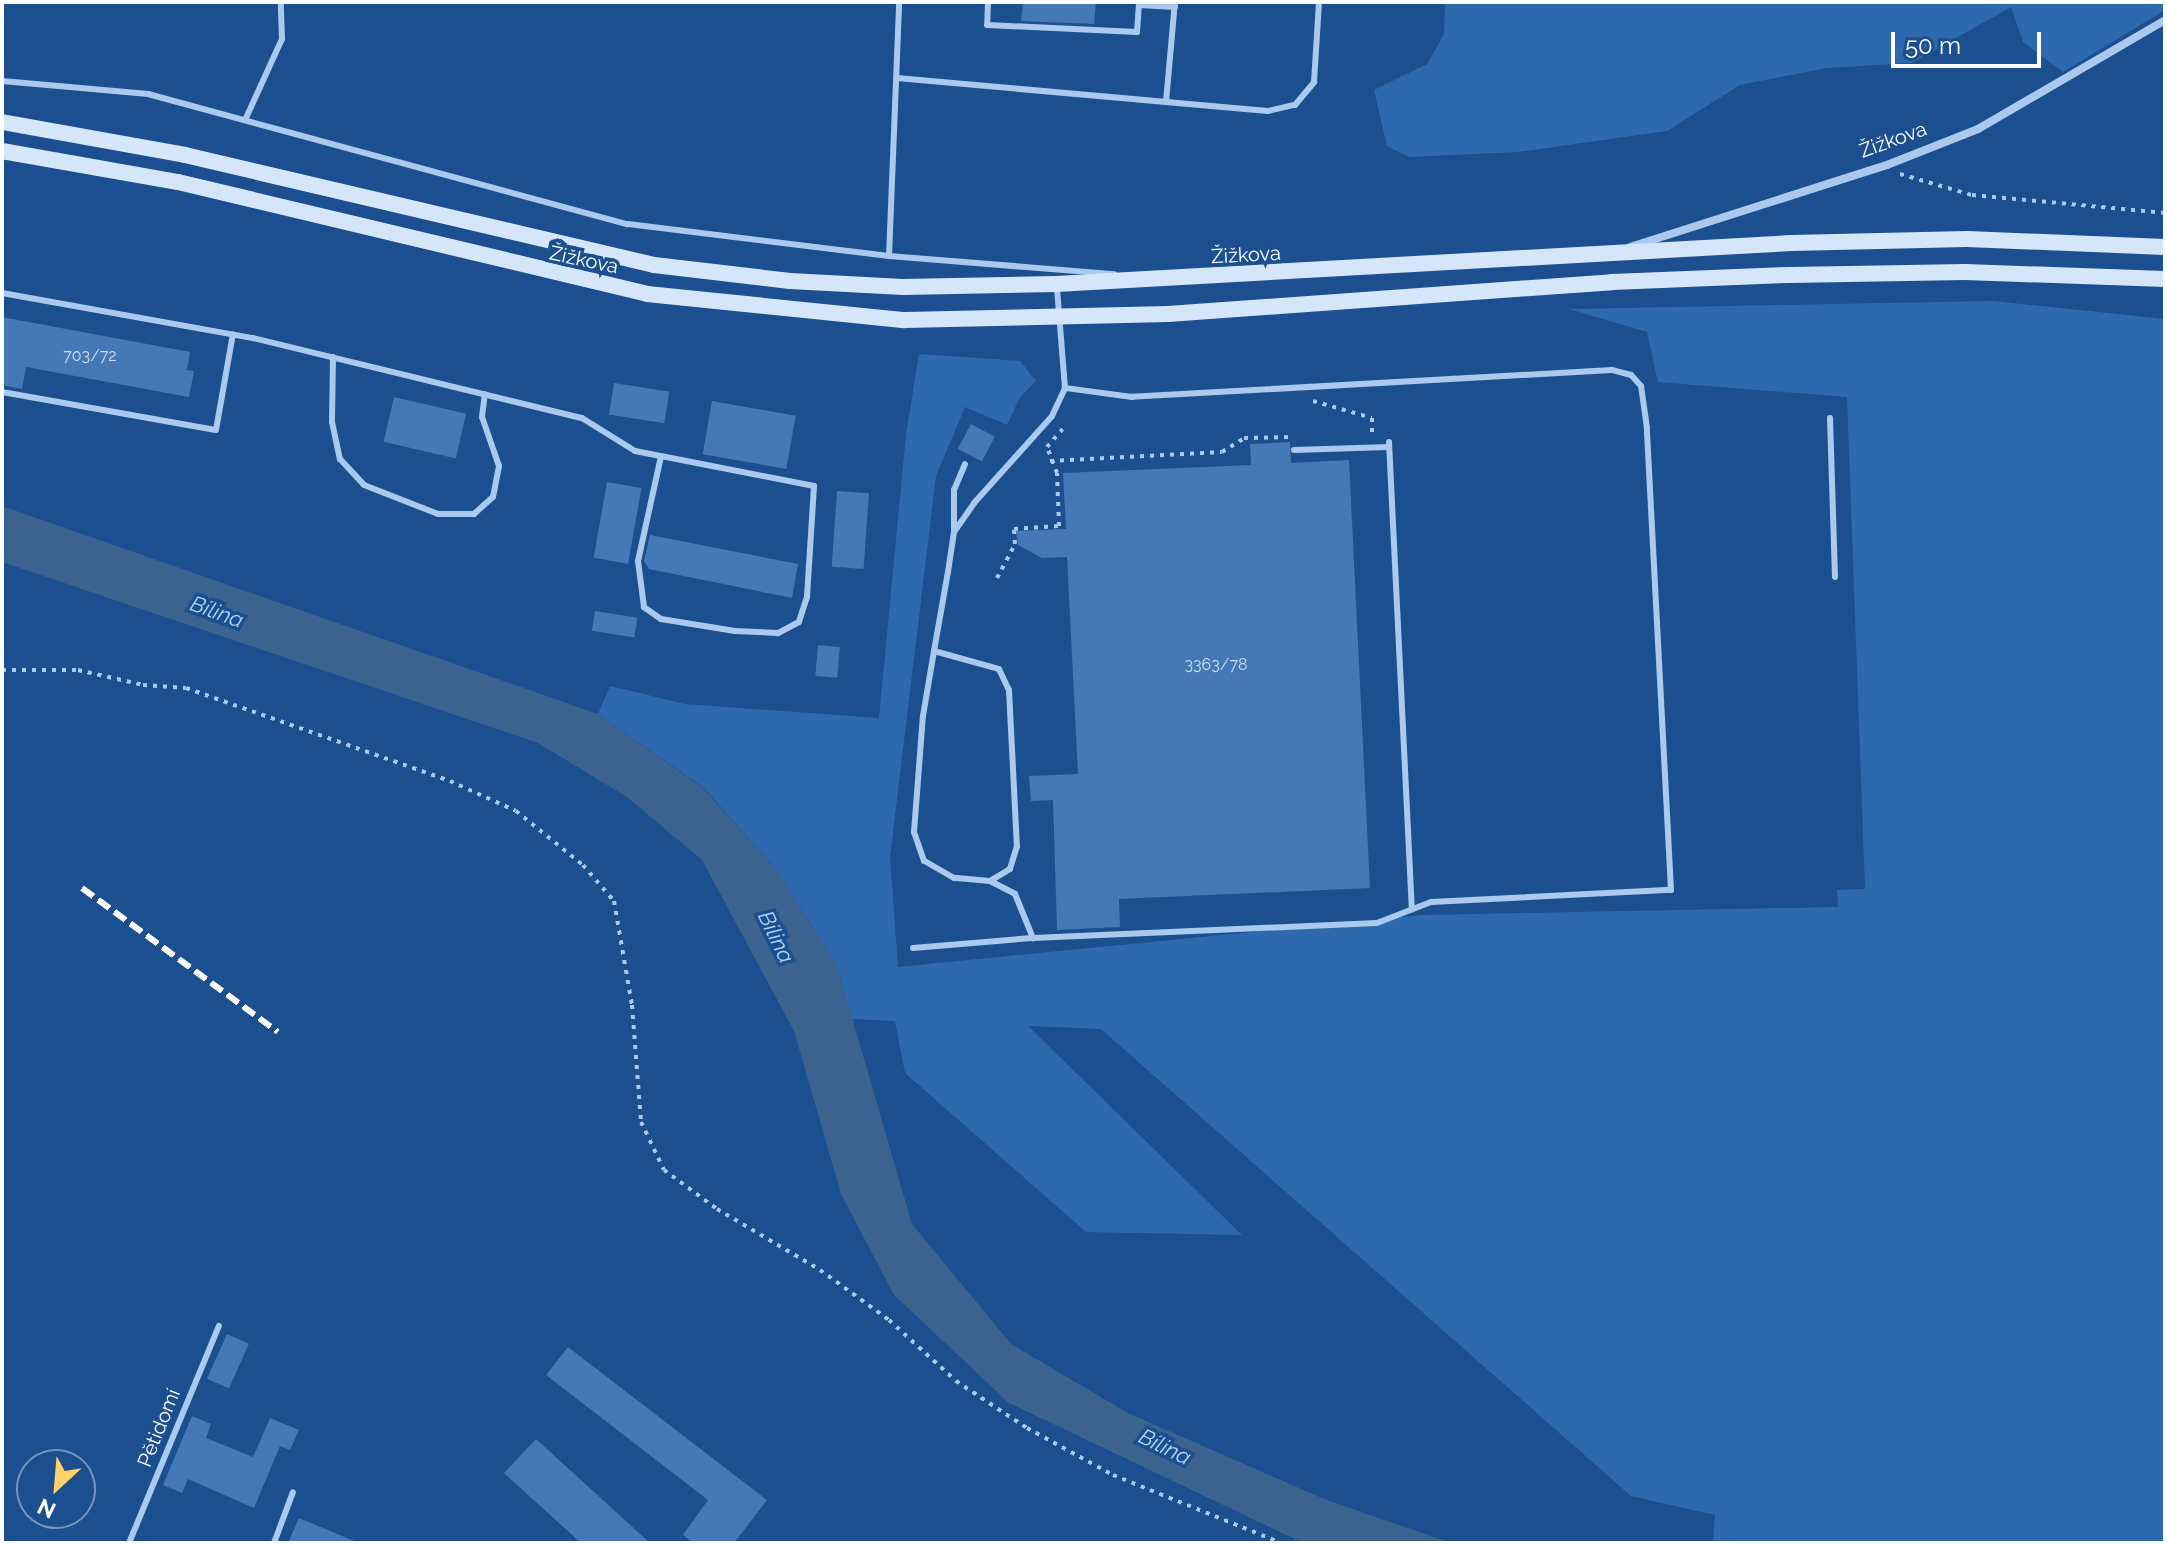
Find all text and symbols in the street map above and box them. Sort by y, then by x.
scale bar [1895,16,2045,66]
text: 50 m [1905,31,1961,60]
street label: Žižkova [1856,117,1930,163]
street label: Žižkova [547,241,621,279]
street label: Žižkova [1211,241,1281,269]
house number: 703/72 [63,346,117,366]
water label: Bílina [187,590,247,634]
house number: 3363/78 [1185,655,1247,675]
water label: Bílina [752,907,800,967]
street label: Pětidomí [133,1385,185,1471]
water label: Bílina [1135,1423,1195,1471]
north arrow [16,1449,96,1529]
text: N [33,1493,60,1524]

